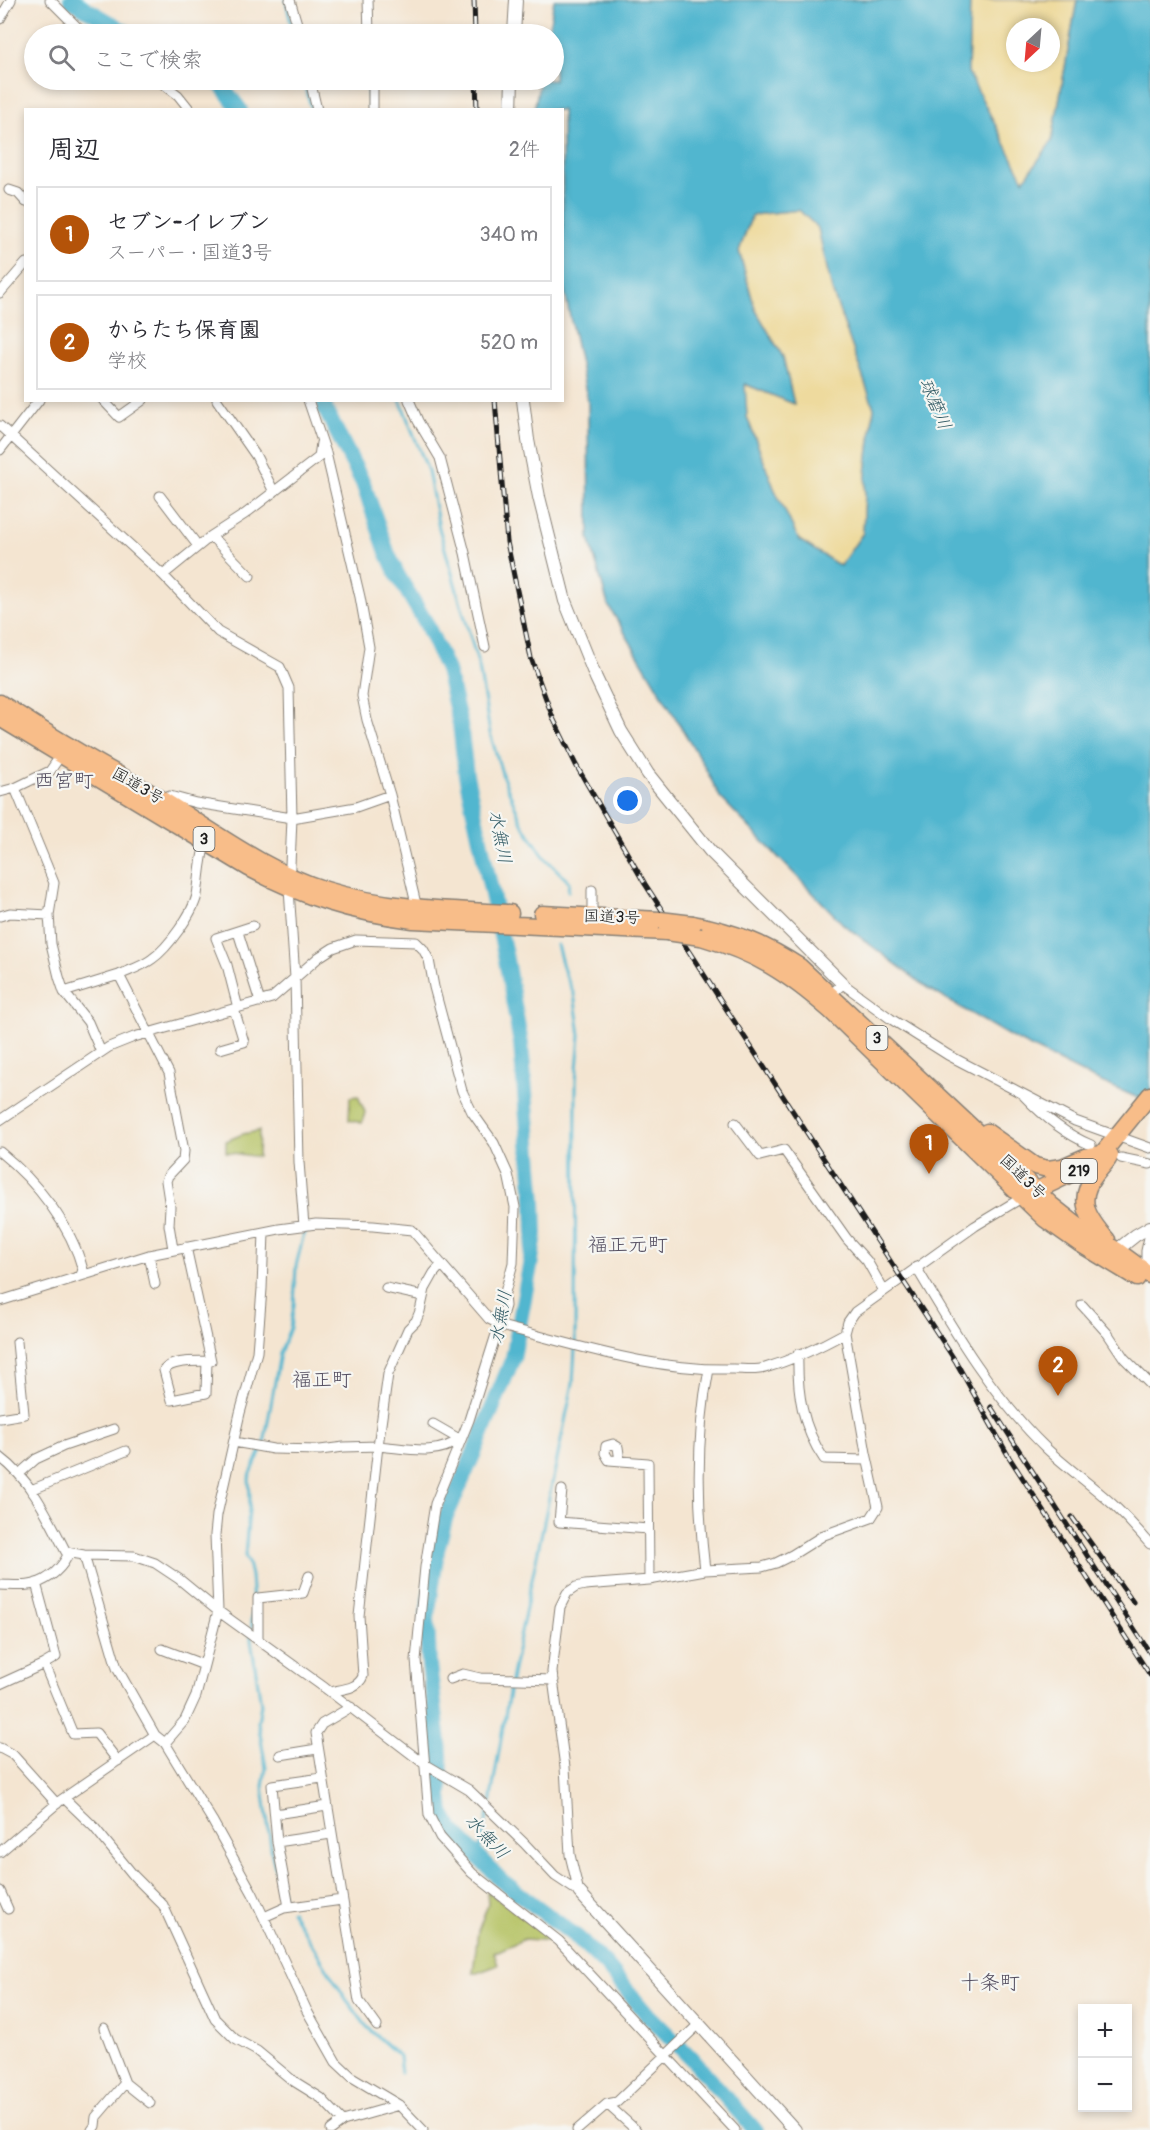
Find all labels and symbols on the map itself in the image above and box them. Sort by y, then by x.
north arrow [1006,18,1060,72]
water label: 球磨川 [914,375,956,433]
street label: 国道3号 [108,763,168,809]
district label: 西宮町 [34,768,94,793]
your location [613,786,642,815]
water label: 水無川 [484,808,516,866]
road number: 3 [194,827,214,851]
street label: 国道3号 [583,906,641,928]
road number: 3 [866,1026,888,1050]
pin: 1 [910,1124,948,1174]
street label: 国道3号 [996,1150,1050,1204]
road number: 219 [1061,1159,1097,1183]
district label: 福正元町 [588,1232,668,1257]
water label: 水無川 [485,1288,517,1346]
pin: 2 [1038,1346,1078,1396]
district label: 福正町 [292,1367,352,1392]
water label: 水無川 [460,1809,514,1865]
district label: 十条町 [960,1970,1020,1995]

